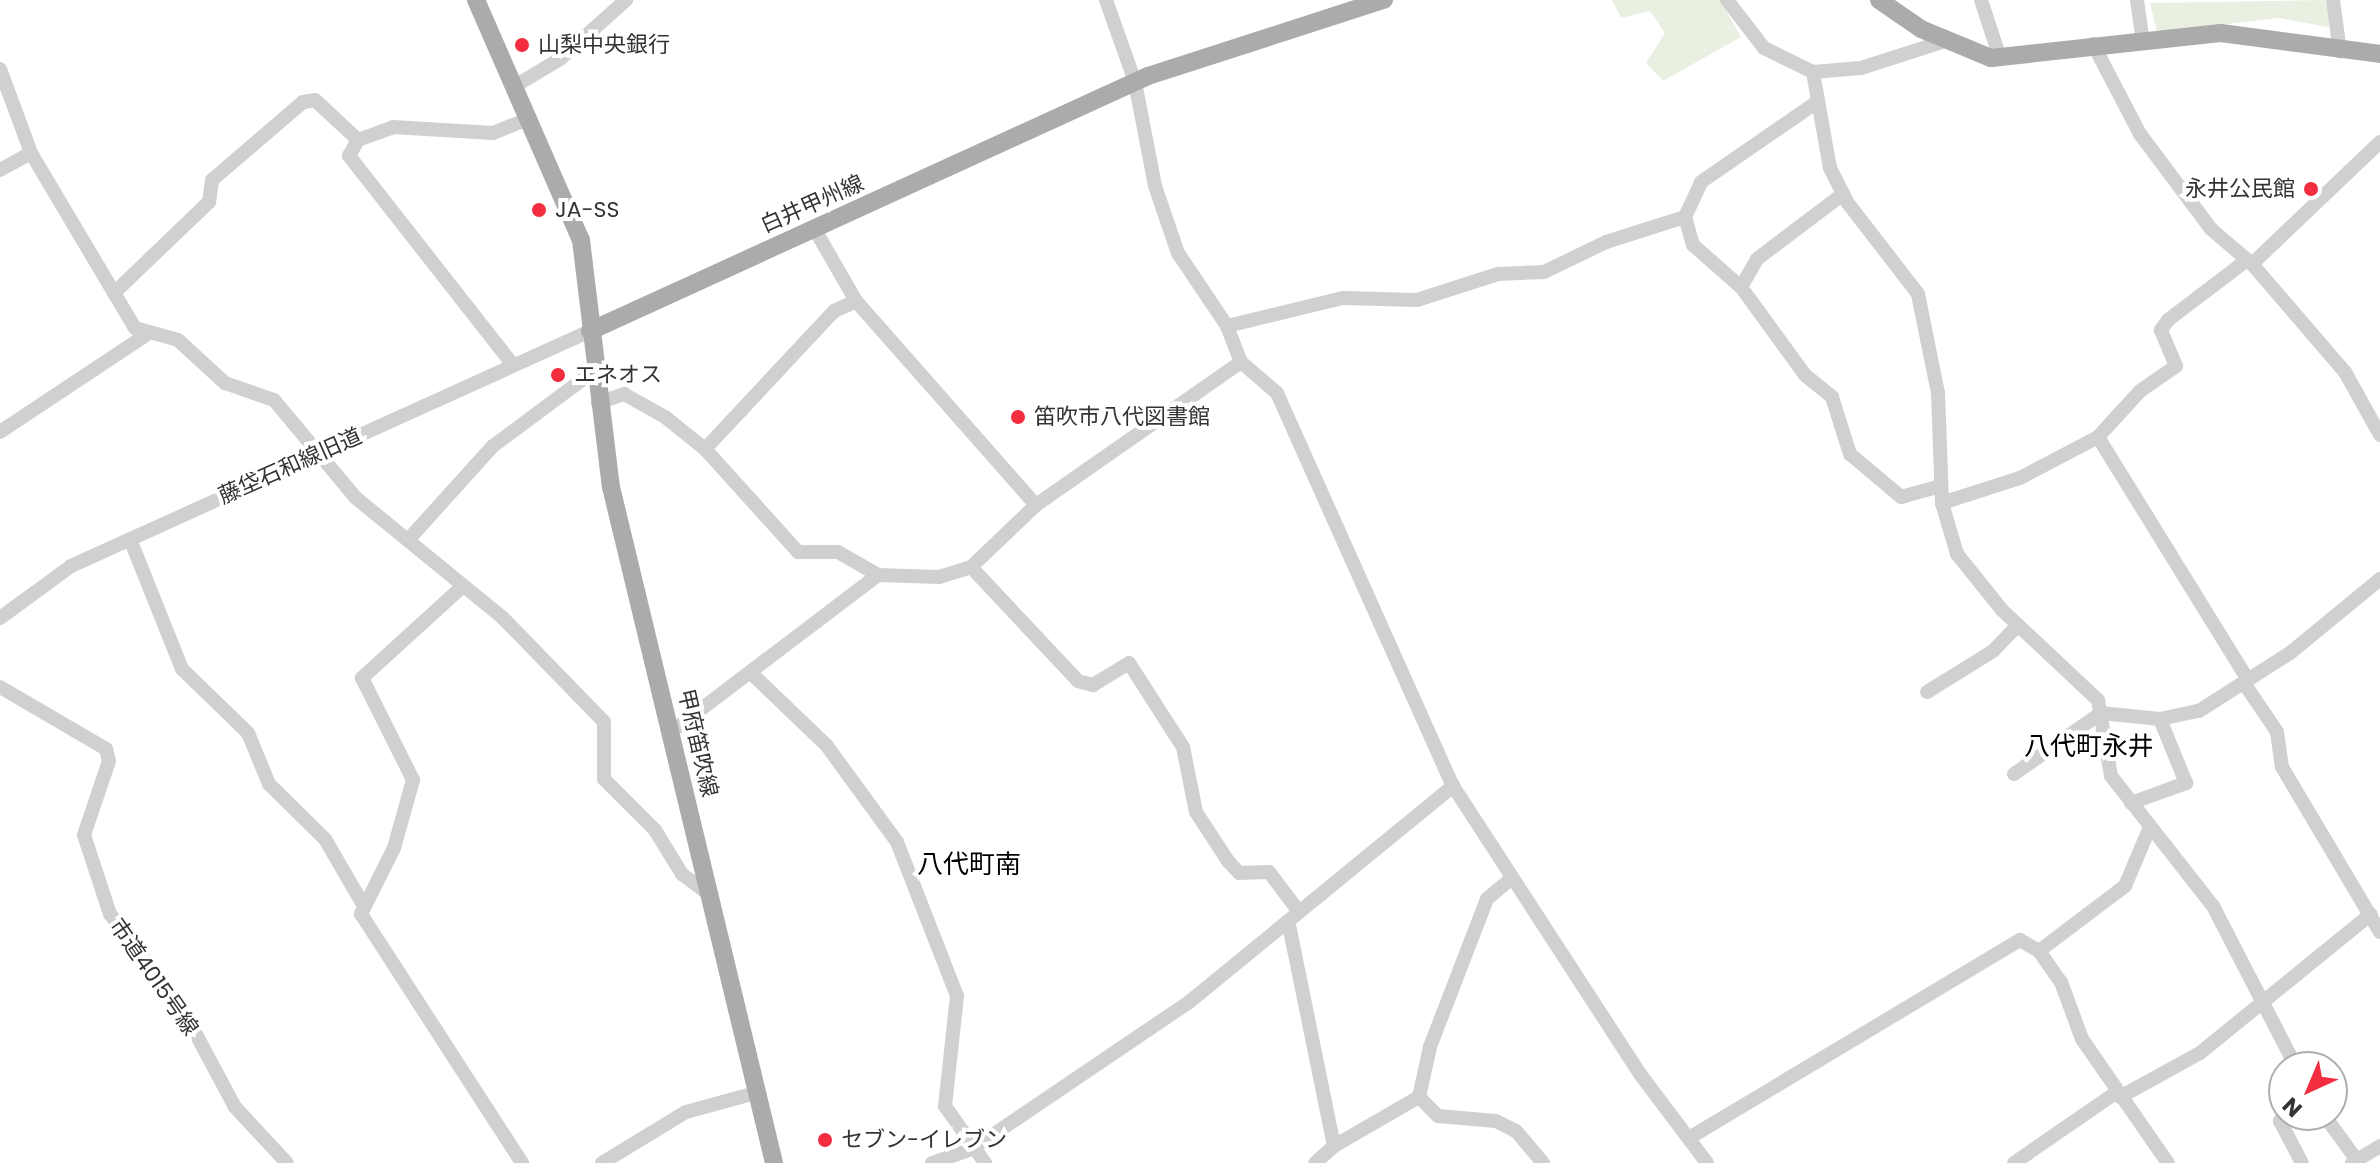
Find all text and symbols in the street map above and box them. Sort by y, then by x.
place label: 山梨中央銀行 [538,32,670,58]
marker: 山梨中央銀行 [513,36,531,54]
street label: 白井甲州線 [756,170,868,238]
place label: 永井公民館 [2185,176,2295,202]
marker: 永井公民館 [2302,180,2320,198]
place label: JA-SS [555,197,619,223]
marker: JA-SS [530,201,548,219]
place label: エネオス [574,362,662,388]
marker: エネオス [549,366,567,384]
place label: 笛吹市八代図書館 [1034,404,1210,430]
marker: 笛吹市八代図書館 [1009,408,1027,426]
street label: 藤垈石和線旧道 [214,423,366,509]
street label: 甲府笛吹線 [673,686,723,800]
district label: 八代町永井 [2024,731,2154,763]
district label: 八代町南 [917,849,1021,881]
street label: 市道4015号線 [104,914,204,1040]
north arrow [2268,1051,2348,1131]
text: N [2276,1090,2309,1124]
place label: セブン-イレブン [841,1127,1007,1153]
marker: セブン-イレブン [816,1131,834,1149]

